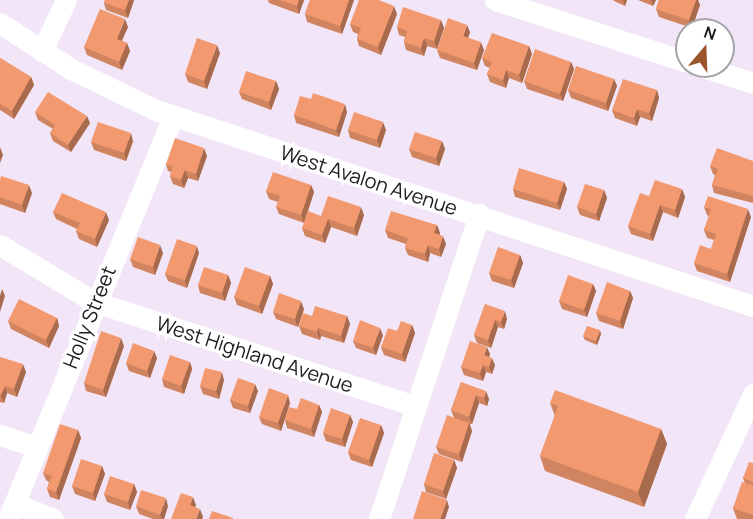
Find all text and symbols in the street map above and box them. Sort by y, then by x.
north arrow [675,18,735,78]
text: N [701,21,719,45]
street label: West Avalon Avenue [277,140,461,220]
street label: Holly Street [58,262,120,372]
street label: West Highland Avenue [153,311,357,397]

